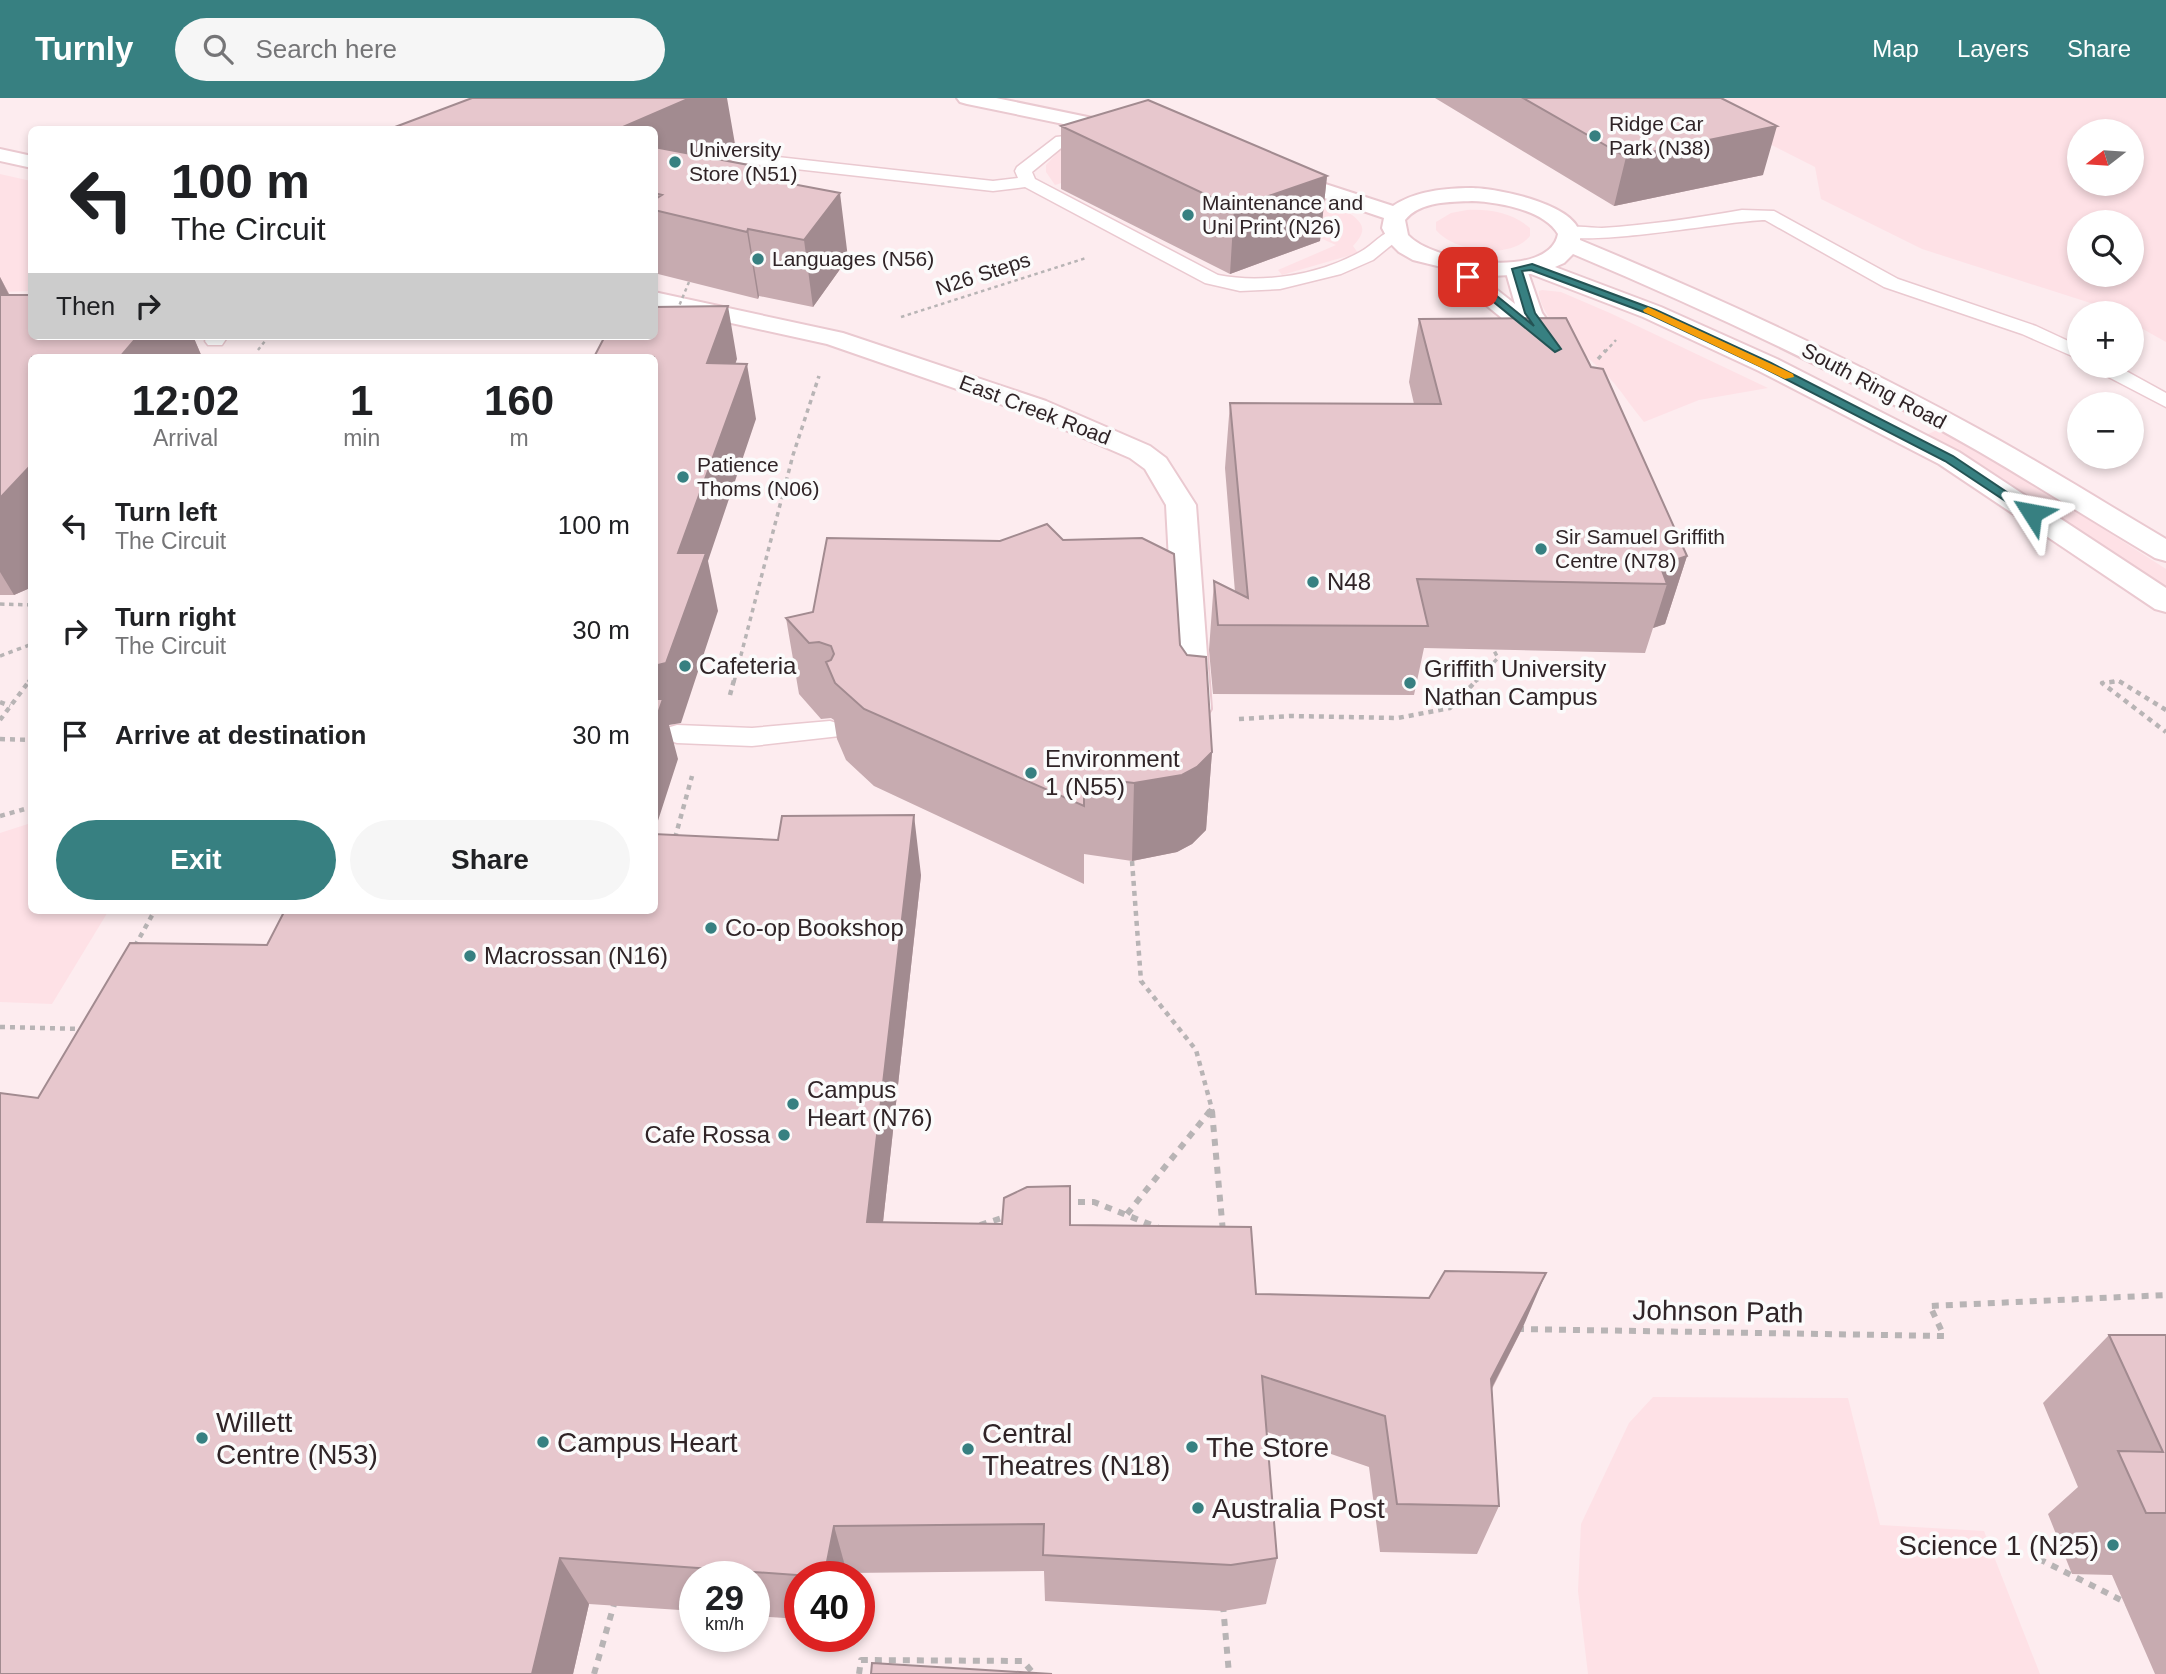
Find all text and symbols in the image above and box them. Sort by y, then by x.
search box [175,18,665,81]
text: Turnly [35,30,133,67]
icon: search [199,30,237,68]
text: Search here [255,34,397,64]
text: Map [1872,35,1919,62]
text: Layers [1957,35,2029,62]
text: Share [2067,35,2131,62]
place label: Ridge Car Park (N38) [1609,112,1711,159]
north arrow [2067,119,2144,196]
map controls [2067,119,2144,469]
marker: Ridge Car Park (N38) [1587,128,1603,144]
place label: University Store (N51) [689,138,798,185]
icon: left [56,154,147,245]
text: 100 m [171,154,310,208]
marker: University Store (N51) [667,154,683,170]
place label: Maintenance and Uni Print (N26) [1202,191,1363,238]
marker: Maintenance and Uni Print (N26) [1180,207,1196,223]
button: search [2067,210,2144,287]
text: The Circuit [171,211,326,247]
place label: Languages (N56) [772,247,934,270]
street label: N26 Steps [933,247,1033,300]
pin [1438,247,1498,307]
marker: Languages (N56) [750,251,766,267]
icon: arrive [1449,258,1487,296]
icon: right [129,287,167,325]
text: Then [56,291,115,321]
button: + [2067,301,2144,378]
street label: South Ring Road [1798,338,1950,433]
street label: East Creek Road [956,370,1114,449]
text: 12:02 [132,377,239,424]
text: 1 [350,377,373,424]
text: 160 [484,377,554,424]
button: − [2067,392,2144,469]
text: Arrival [153,425,218,451]
text: min [343,425,380,451]
text: m [510,425,529,451]
place label: Patience Thoms (N06) [697,453,820,500]
marker: Patience Thoms (N06) [675,469,691,485]
position arrow [1995,476,2069,550]
text: Turn left [115,497,217,527]
icon: left [56,507,94,545]
text: 100 m [558,510,630,540]
place label: Sir Samuel Griffith Centre (N78) [1555,525,1725,572]
text: The Circuit [115,528,226,554]
marker: Sir Samuel Griffith Centre (N78) [1533,541,1549,557]
place label: N48 [1327,568,1371,595]
marker: N48 [1305,574,1321,590]
text: Turn right [115,602,236,632]
icon: right [56,612,94,650]
text: 30 m [572,615,630,645]
text: The Circuit [115,633,226,659]
place label: Cafeteria [699,652,797,679]
place label: Griffith University Nathan Campus [1424,655,1606,710]
marker: Cafeteria [677,658,693,674]
marker: Griffith University Nathan Campus [1402,675,1418,691]
icon: arrive [56,717,94,755]
text: Arrive at destination [115,720,366,750]
text: 30 m [572,720,630,750]
place label: Environment 1 (N55) [1045,745,1180,800]
marker: Environment 1 (N55) [1023,765,1039,781]
button: Exit [56,820,336,900]
button: Share [350,820,630,900]
place label: Co-op Bookshop [725,914,904,941]
marker: Co-op Bookshop [703,920,719,936]
place label: Macrossan (N16) [484,942,668,969]
marker: Macrossan (N16) [462,948,478,964]
place label: Campus Heart (N76) [807,1076,932,1131]
marker: Campus Heart (N76) [785,1096,801,1112]
place label: Cafe Rossa [645,1121,771,1148]
marker: Cafe Rossa [776,1127,792,1143]
street label: Johnson Path [1632,1295,1804,1328]
place label: Willett Centre (N53) [216,1407,378,1470]
place label: Central Theatres (N18) [982,1418,1170,1481]
place label: Campus Heart [557,1427,738,1458]
marker: Willett Centre (N53) [194,1430,210,1446]
place label: The Store [1206,1432,1329,1463]
marker: Campus Heart [535,1434,551,1450]
marker: The Store [1184,1439,1200,1455]
marker: Central Theatres (N18) [960,1441,976,1457]
place label: Australia Post [1212,1493,1385,1524]
marker: Australia Post [1190,1500,1206,1516]
place label: Science 1 (N25) [1898,1530,2099,1561]
marker: Science 1 (N25) [2105,1537,2121,1553]
speed limit sign: 40 [784,1561,875,1652]
text: 29 [705,1578,744,1617]
text: km/h [705,1614,744,1634]

